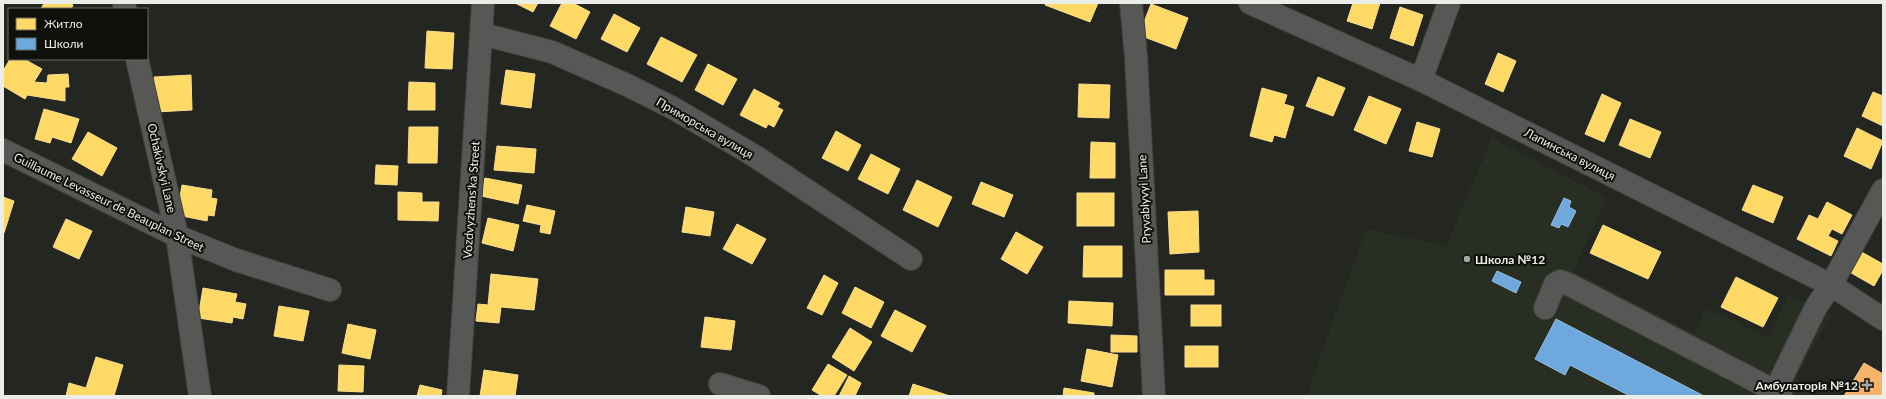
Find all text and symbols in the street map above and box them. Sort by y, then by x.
legend [8,8,148,60]
text: Житло [44,16,83,31]
text: Школи [44,36,83,51]
street label: Приморська вулиця [654,94,756,162]
street label: Ochakivskyi Lane [144,122,180,214]
street label: Лапинська вулиця [1521,124,1618,183]
street label: Vozdvyzhens'ka Street [459,140,483,259]
street label: Guillaume Levasseur de Beauplan Street [11,149,207,255]
street label: Pryvablyvyi Lane [1134,154,1154,244]
place label: Школа №12 [1475,252,1545,267]
marker: Школа №12 [1462,254,1472,264]
place label: Амбулаторія №12 [1755,378,1858,393]
marker: Амбулаторія №12 [1861,379,1873,391]

